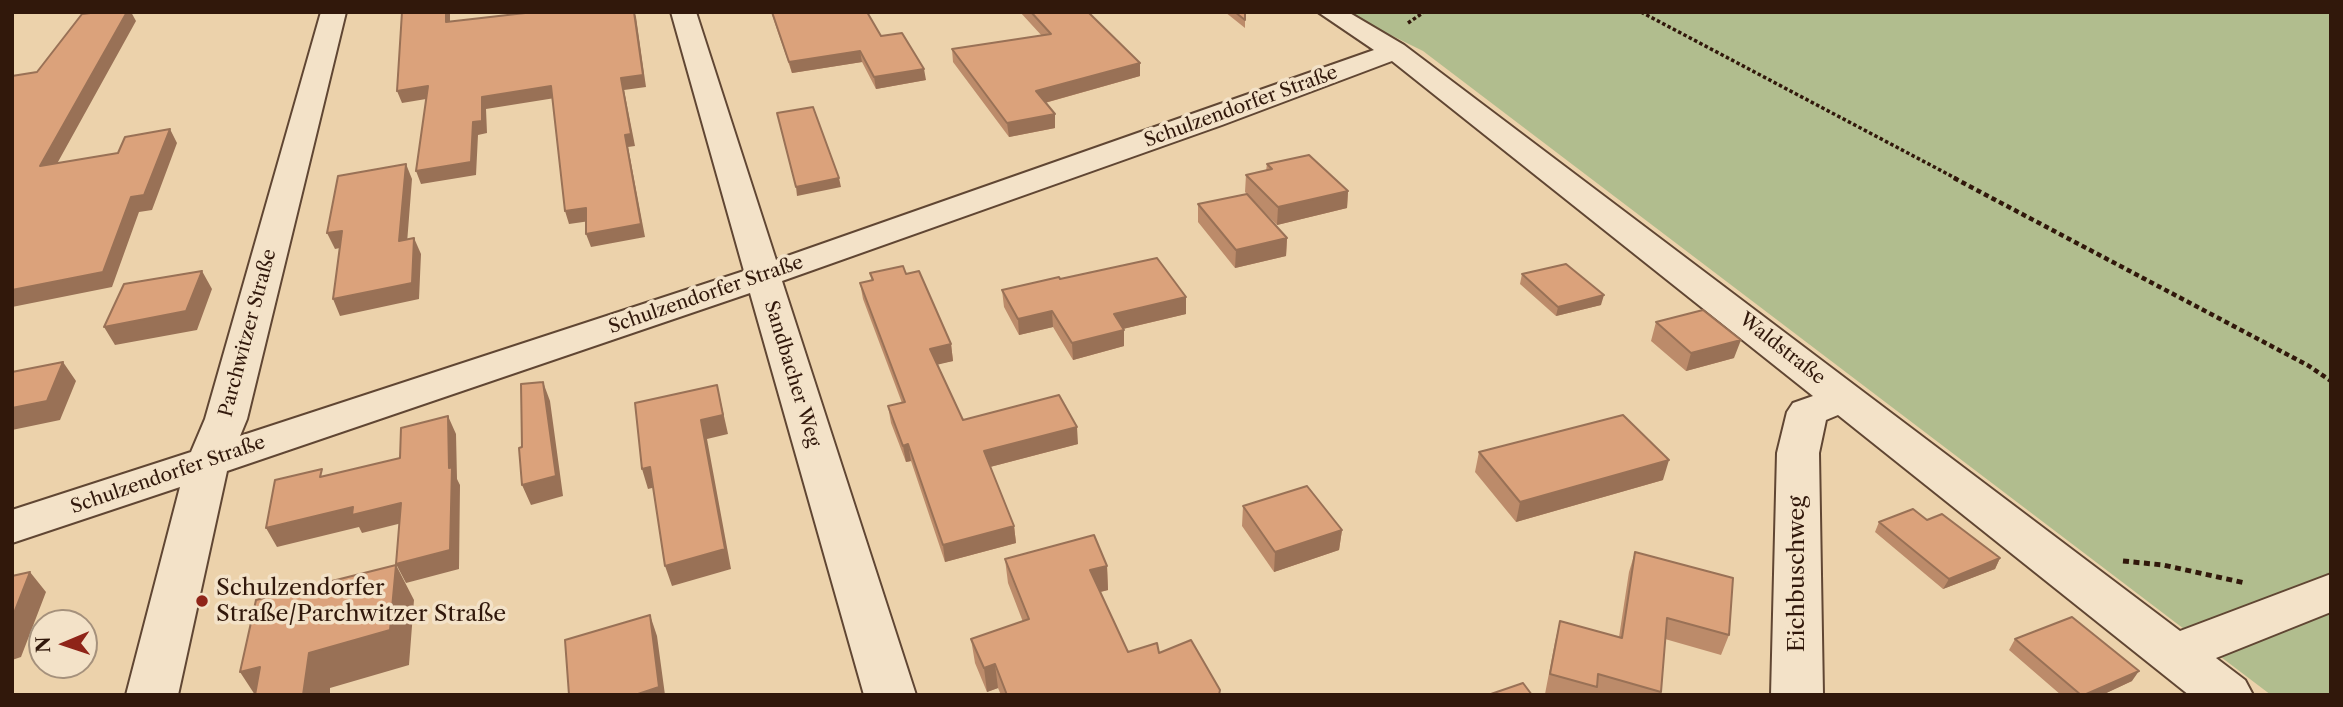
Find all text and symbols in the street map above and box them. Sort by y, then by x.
street label: Schulzendorfer Straße [1141,61,1341,153]
street label: Parchwitzer Straße [215,246,281,420]
street label: Schulzendorfer Straße [606,251,806,339]
street label: Sandbacher Weg [759,298,825,450]
street label: Waldstraße [1734,308,1830,390]
street label: Schulzendorfer Straße [68,431,268,519]
street label: Eichbuschweg [1783,496,1811,652]
place label: Schulzendorfer Straße/Parchwitzer Straße [216,574,506,628]
marker: Schulzendorfer Straße/Parchwitzer Straße [194,593,210,609]
north arrow [28,609,98,679]
text: N [32,636,55,653]

